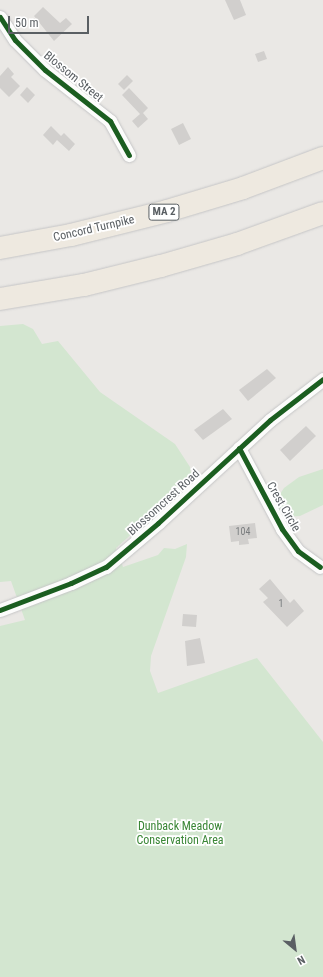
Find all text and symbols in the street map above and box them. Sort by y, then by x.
scale bar [10,8,91,34]
text: 50 m [15,16,39,30]
street label: Blossom Street [40,49,106,105]
road number: MA 2 [148,203,180,221]
street label: Concord Turnpike [52,213,136,245]
street label: Blossomcrest Road [125,467,203,539]
street label: Crest Circle [263,480,303,534]
house number: 104 [236,526,250,538]
house number: 1 [279,598,283,610]
park label: Dunback Meadow Conservation Area [136,820,224,848]
north arrow [275,929,315,969]
text: N [295,953,307,967]

